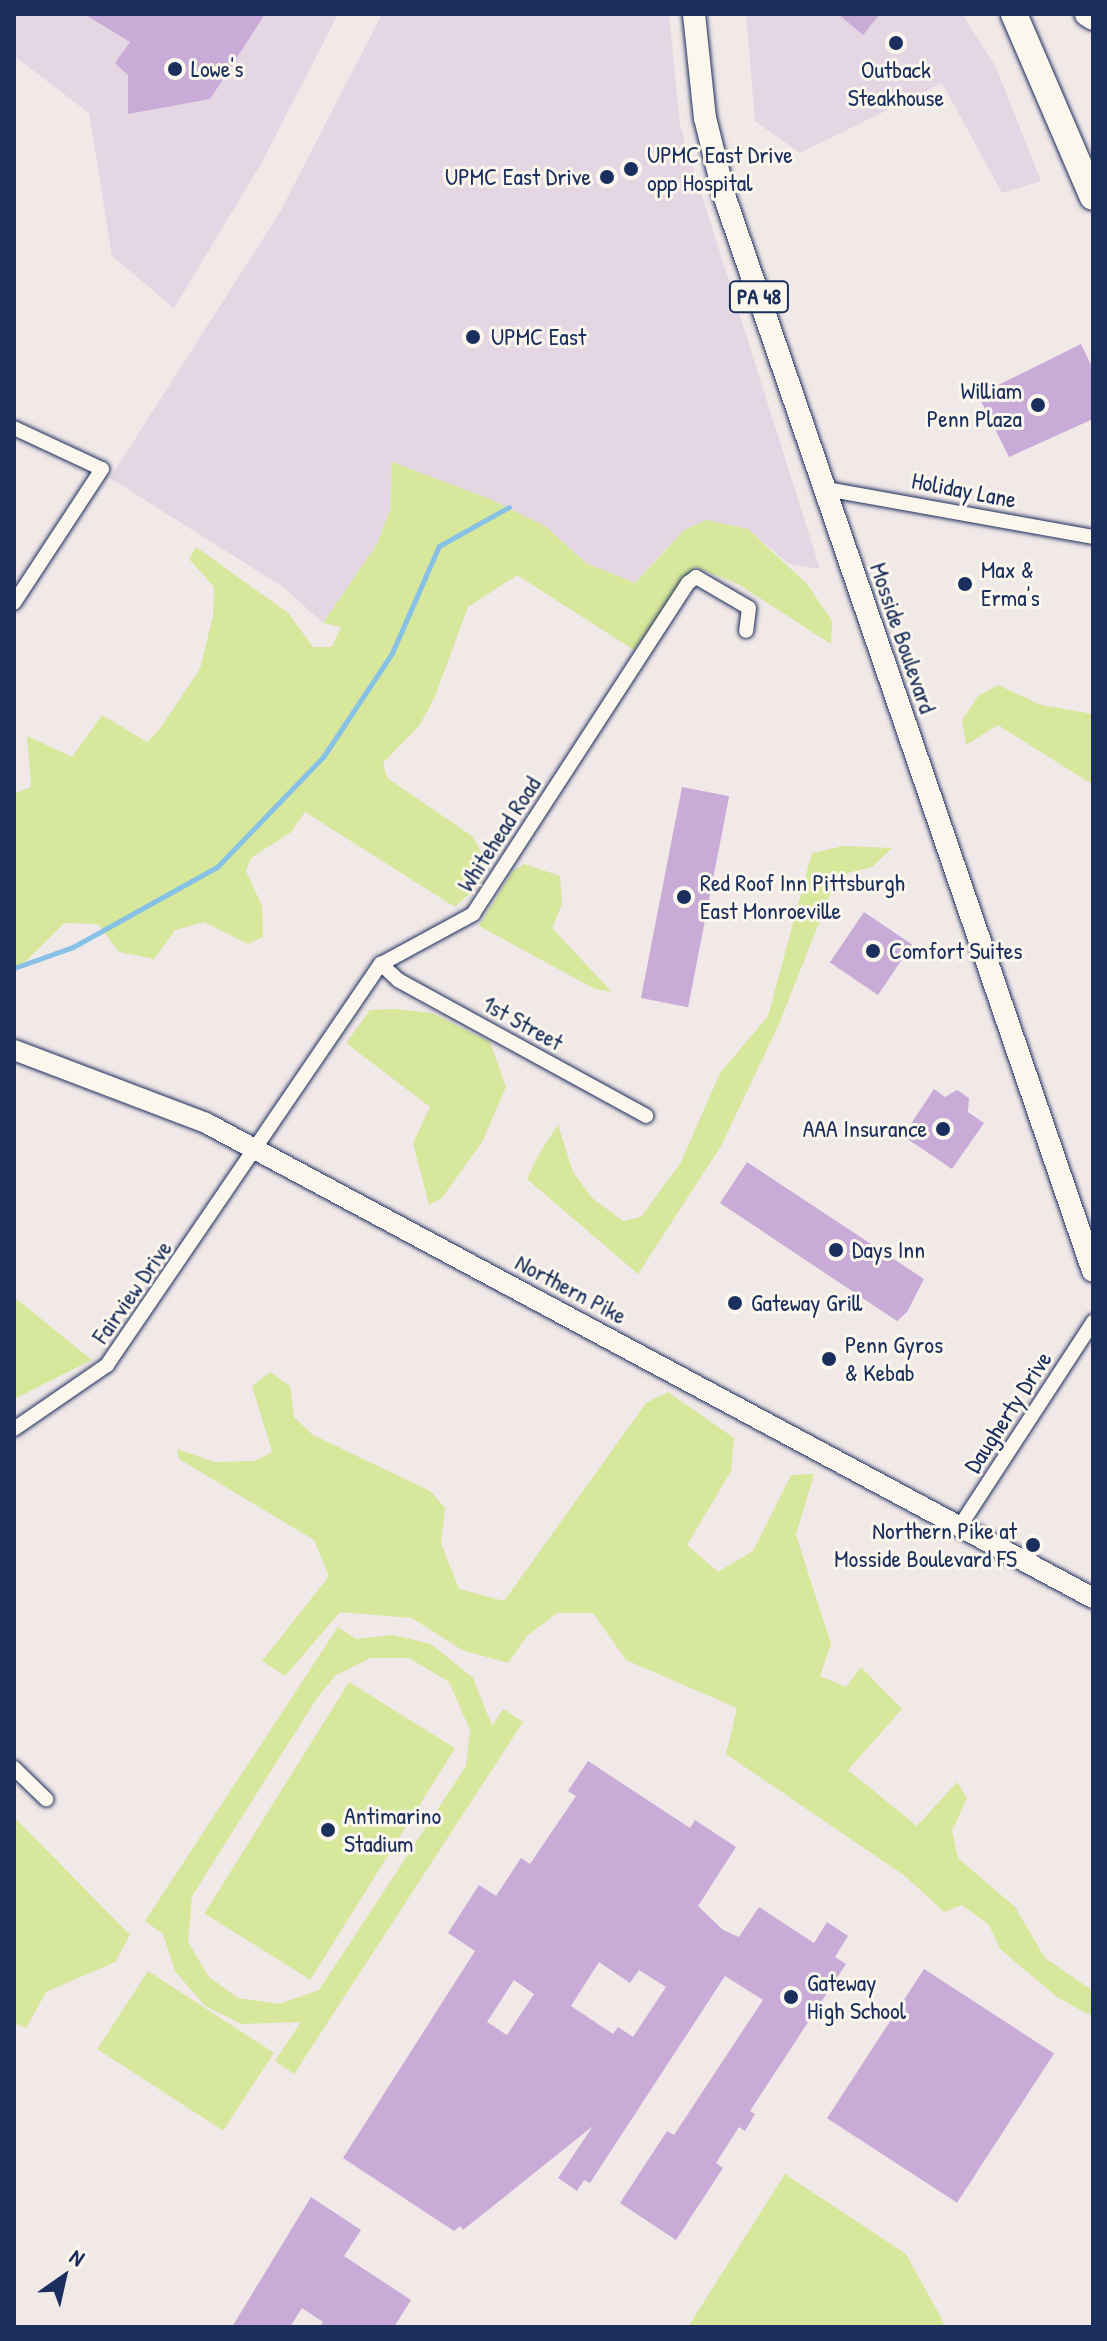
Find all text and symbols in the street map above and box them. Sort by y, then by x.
marker: Outback Steakhouse [887,34,905,52]
place label: Lowe's [191,55,243,83]
place label: Outback Steakhouse [848,56,944,112]
marker: Lowe's [166,60,184,78]
place label: UPMC East Drive opp Hospital [647,141,793,197]
marker: UPMC East Drive opp Hospital [622,160,640,178]
place label: UPMC East Drive [445,163,591,191]
marker: UPMC East Drive [598,168,616,186]
road number: PA 48 [727,279,791,315]
place label: UPMC East [491,323,586,351]
marker: UPMC East [462,326,484,348]
place label: William Penn Plaza [927,377,1022,433]
marker: William Penn Plaza [1029,396,1047,414]
street label: Holiday Lane [909,466,1019,514]
place label: Max & Erma's [981,556,1040,612]
street label: Mosside Boulevard [864,559,942,717]
marker: Max & Erma's [956,575,974,593]
street label: Whitehead Road [451,771,547,897]
place label: Red Roof Inn Pittsburgh East Monroeville [700,869,905,925]
marker: Red Roof Inn Pittsburgh East Monroeville [675,888,693,906]
place label: Comfort Suites [889,937,1022,965]
marker: Comfort Suites [864,942,882,960]
street label: 1st Street [478,989,568,1057]
place label: AAA Insurance [803,1115,927,1143]
marker: AAA Insurance [934,1120,952,1138]
street label: Fairview Drive [86,1235,178,1349]
place label: Days Inn [852,1236,925,1264]
marker: Days Inn [827,1241,845,1259]
street label: Northern Pike [511,1248,631,1330]
place label: Gateway Grill [751,1289,862,1317]
marker: Gateway Grill [726,1294,744,1312]
place label: Penn Gyros & Kebab [845,1331,943,1387]
street label: Daugherty Drive [958,1346,1058,1478]
marker: Penn Gyros & Kebab [820,1350,838,1368]
place label: Northern Pike at Mosside Boulevard FS [834,1517,1017,1573]
marker: Northern Pike at Mosside Boulevard FS [1024,1536,1042,1554]
place label: Antimarino Stadium [344,1802,441,1858]
marker: Antimarino Stadium [319,1821,337,1839]
place label: Gateway High School [807,1969,906,2025]
marker: Gateway High School [782,1988,800,2006]
north arrow [24,2237,104,2317]
text: N [64,2241,91,2273]

